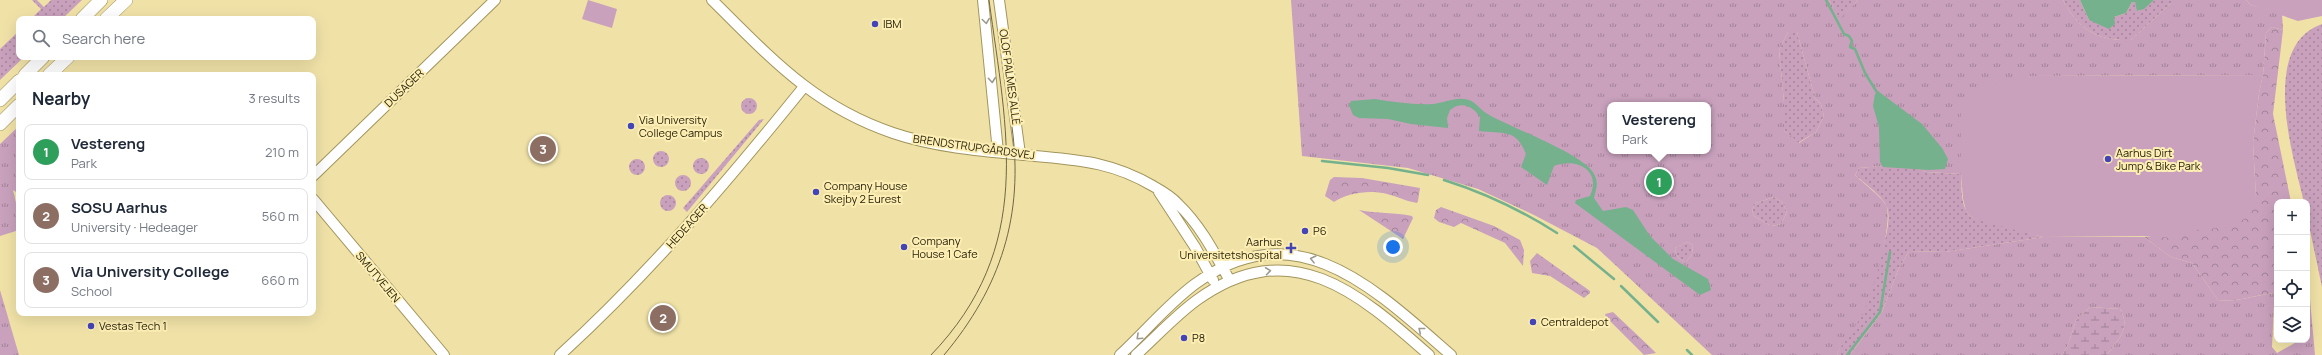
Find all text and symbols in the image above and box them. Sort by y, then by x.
search box [16,16,316,60]
place label: IBM [883,16,902,31]
one-way arrow [981,18,990,24]
marker: IBM [870,19,880,29]
icon: search [30,27,52,49]
text: Search here [62,28,145,49]
street label: OLOF PALMES ALLÉ [996,28,1025,126]
street label: DUSAGER [381,65,427,110]
one-way arrow [988,77,997,83]
text: Nearby [32,87,90,110]
text: 3 results [248,89,300,107]
popup [1607,102,1711,154]
text: Vestereng [1622,109,1696,130]
place label: Via University College Campus [639,112,722,140]
marker: Via University College Campus [626,121,636,131]
text: Park [1622,130,1648,148]
street label: BRENDSTRUPGÅRDSVEJ [912,131,1036,162]
text: Vestereng [71,133,145,154]
pin: 3 [530,134,556,164]
text: 1 [43,143,49,161]
text: 210 m [265,143,299,161]
place label: Aarhus Dirt Jump & Bike Park [2116,145,2201,173]
text: Park [71,154,97,172]
marker: Aarhus Dirt Jump & Bike Park [2103,154,2113,164]
pin: 1 [1646,167,1672,197]
place label: Company House Skejby 2 Eurest [824,178,908,206]
marker: Company House Skejby 2 Eurest [811,187,821,197]
text: SOSU Aarhus [71,197,167,218]
map controls [2274,199,2310,343]
button: + [2274,199,2310,235]
street label: HEDEAGER [663,200,711,251]
text: 2 [42,207,50,225]
text: 560 m [262,207,299,225]
text: University · Hedeager [71,218,198,236]
place label: P6 [1313,223,1327,238]
marker: P6 [1300,226,1310,236]
place label: Company House 1 Cafe [912,233,978,261]
place label: Aarhus Universitetshospital [1180,234,1282,262]
button: − [2274,235,2310,271]
your location [1383,237,1403,257]
marker: Company House 1 Cafe [899,242,909,252]
marker: Aarhus Universitetshospital [1285,242,1297,254]
street label: SMUTVEJEN [353,248,404,305]
one-way arrow [1310,255,1317,264]
text: Via University College [71,261,229,282]
one-way arrow [1264,267,1271,276]
text: 3 [42,271,50,289]
text: 660 m [261,271,299,289]
button: locate [2274,271,2310,307]
text: School [71,282,112,300]
pin: 2 [650,303,676,333]
button: layers [2274,307,2310,343]
place label: Centraldepot [1541,314,1609,329]
marker: Centraldepot [1528,317,1538,327]
place label: Vestas Tech 1 [99,318,167,333]
marker: Vestas Tech 1 [86,321,96,331]
one-way arrow [1418,327,1426,334]
place label: P8 [1192,330,1205,345]
one-way arrow [1136,333,1144,340]
marker: P8 [1179,333,1189,343]

